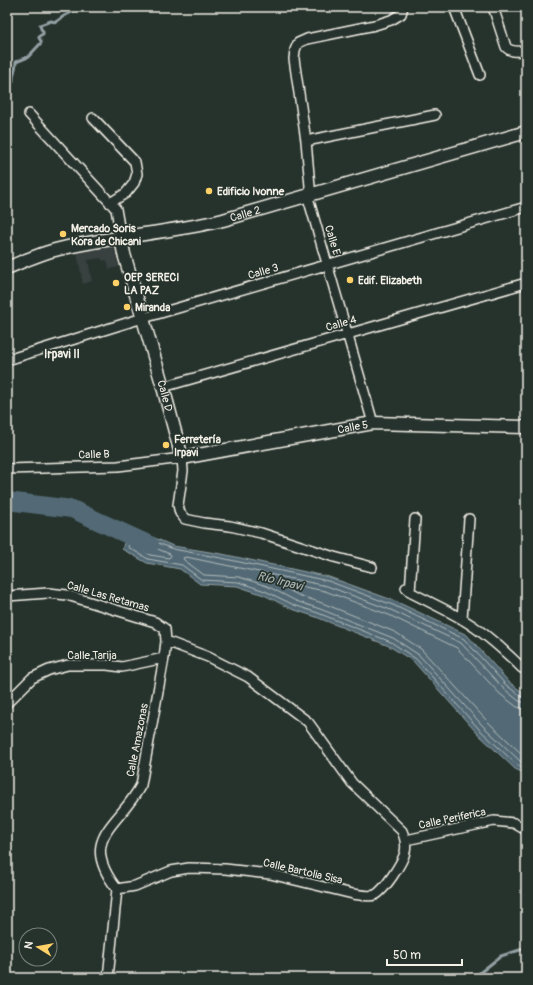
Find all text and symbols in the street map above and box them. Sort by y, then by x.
place label: Edificio Ivonne [217,185,285,198]
marker: Edificio Ivonne [204,186,214,196]
street label: Calle 2 [228,203,262,225]
place label: Mercado Soris Kora de Chicani [71,222,141,248]
street label: Calle E [322,224,343,257]
marker: Mercado Soris Kora de Chicani [58,229,68,239]
street label: Calle 3 [246,261,280,282]
place label: OEP SERECI LA PAZ [124,271,179,297]
place label: Edif. Elizabeth [358,274,422,287]
marker: Edif. Elizabeth [345,275,355,285]
marker: OEP SERECI LA PAZ [111,278,121,288]
place label: Miranda [135,301,170,314]
marker: Miranda [122,302,132,312]
street label: Calle 4 [324,313,359,334]
district label: Irpavi II [44,347,80,362]
street label: Calle D [154,379,175,413]
street label: Calle 5 [336,418,369,436]
place label: Ferretería Irpavi [174,433,221,459]
marker: Ferretería Irpavi [161,440,171,450]
street label: Calle B [78,447,110,462]
water label: Río Irpavi [256,569,306,595]
street label: Calle Las Retamas [65,579,150,614]
street label: Calle Tarija [67,649,117,662]
street label: Calle Amazonas [124,702,151,778]
street label: Calle Periferica [417,805,487,832]
street label: Calle Bartolia Sisa [262,856,344,887]
north arrow [18,927,58,967]
text: N [22,940,36,950]
scale bar [387,941,462,967]
text: 50 m [393,948,421,963]

